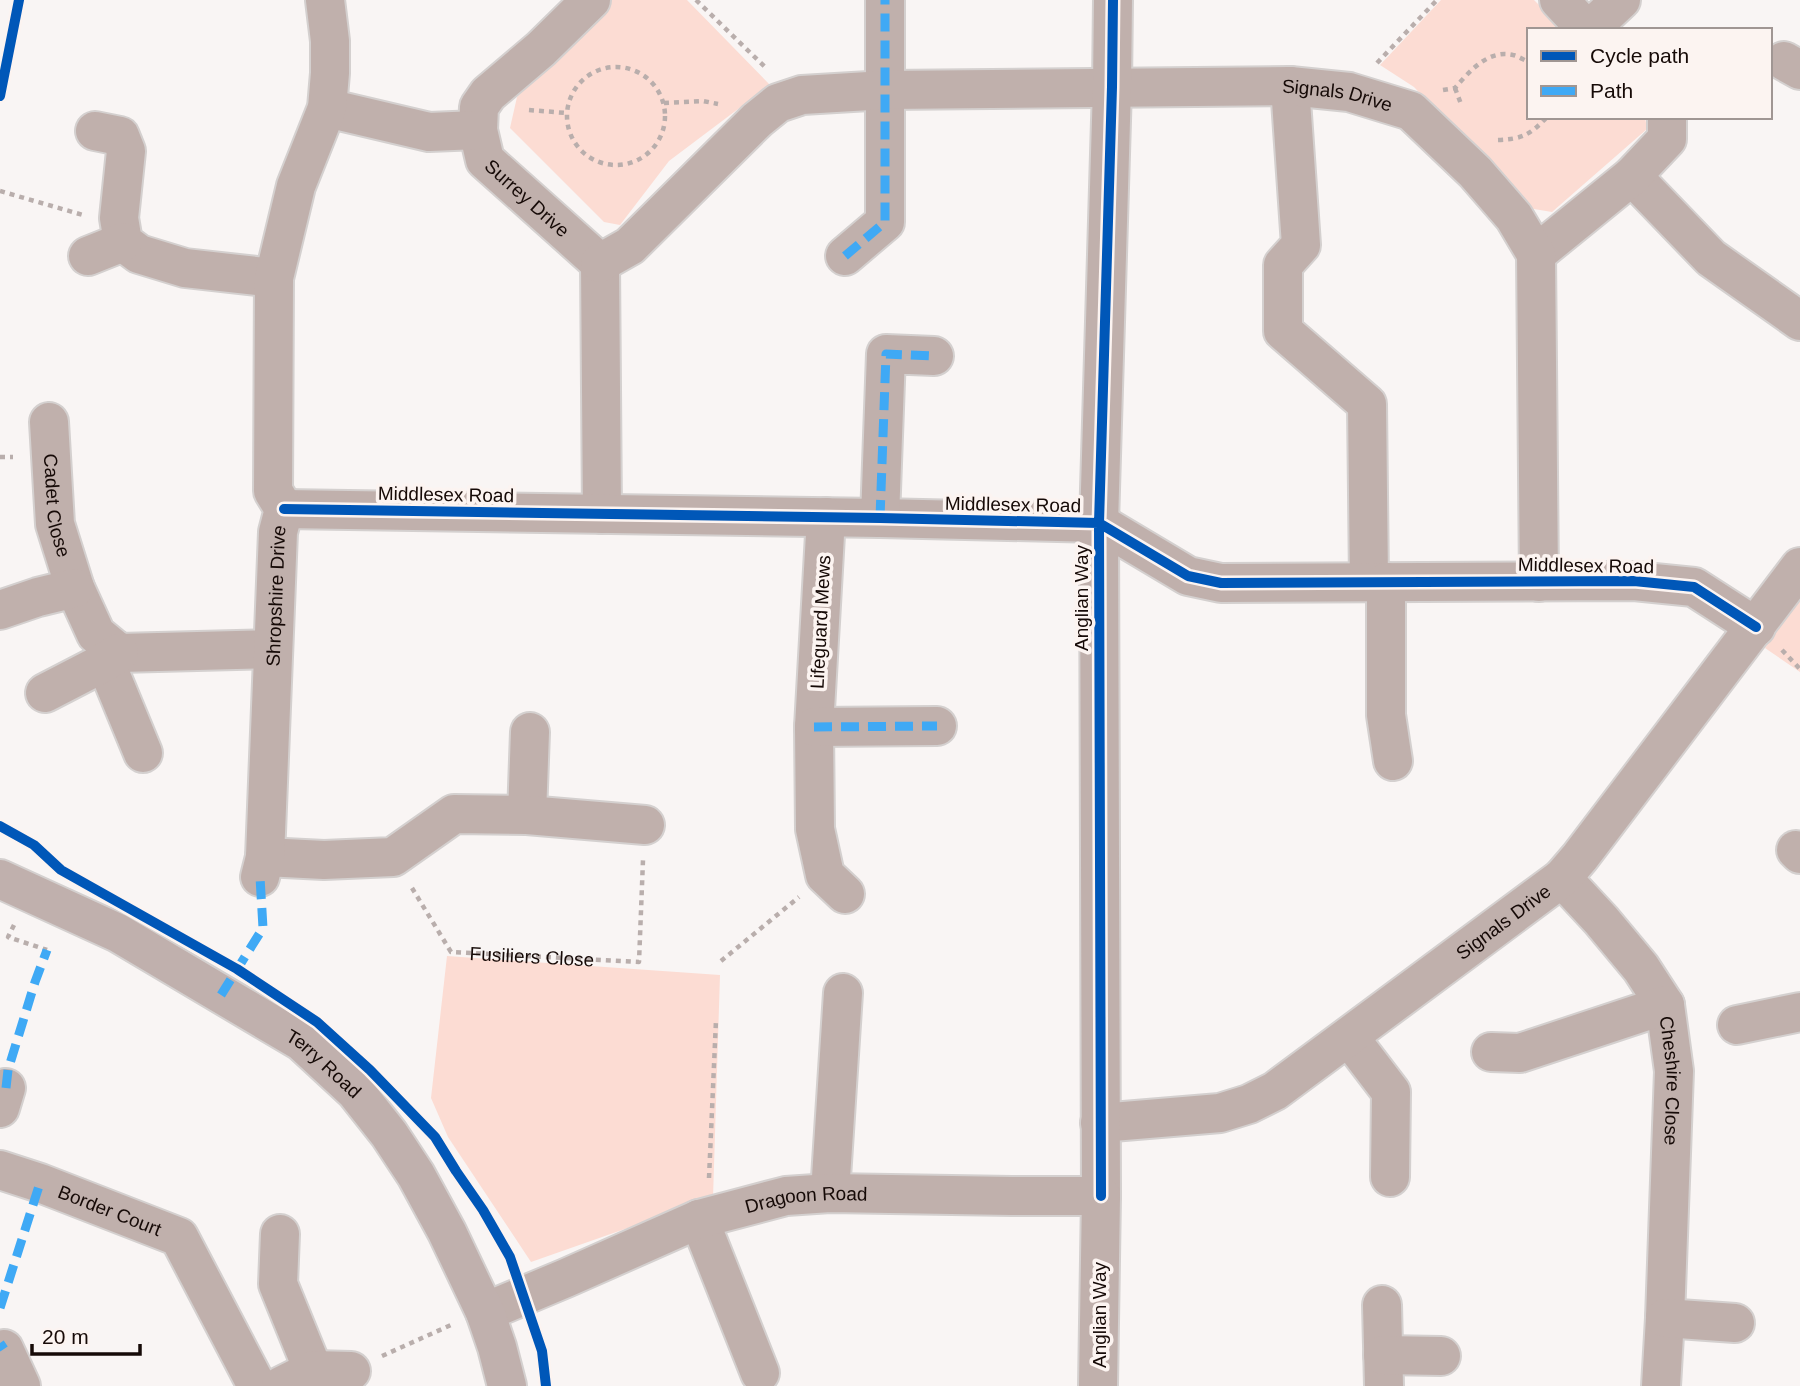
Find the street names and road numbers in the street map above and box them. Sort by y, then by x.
street label: Signals Drive [1282,76,1395,116]
street label: Surrey Drive [481,155,573,241]
street label: Cadet Close [40,453,75,560]
street label: Middlesex Road [378,483,514,506]
street label: Middlesex Road [945,493,1081,516]
street label: Shropshire Drive [263,523,290,667]
street label: Anglian Way [1071,545,1092,651]
street label: Middlesex Road [1518,554,1654,577]
street label: Lifeguard Mews [807,555,834,690]
street label: Signals Drive [1452,880,1555,964]
street label: Fusiliers Close [469,943,595,971]
street label: Cheshire Close [1656,1015,1684,1146]
street label: Terry Road [283,1025,365,1102]
street label: Border Court [55,1181,165,1240]
street label: Dragoon Road [743,1183,868,1217]
street label: Anglian Way [1089,1262,1110,1368]

